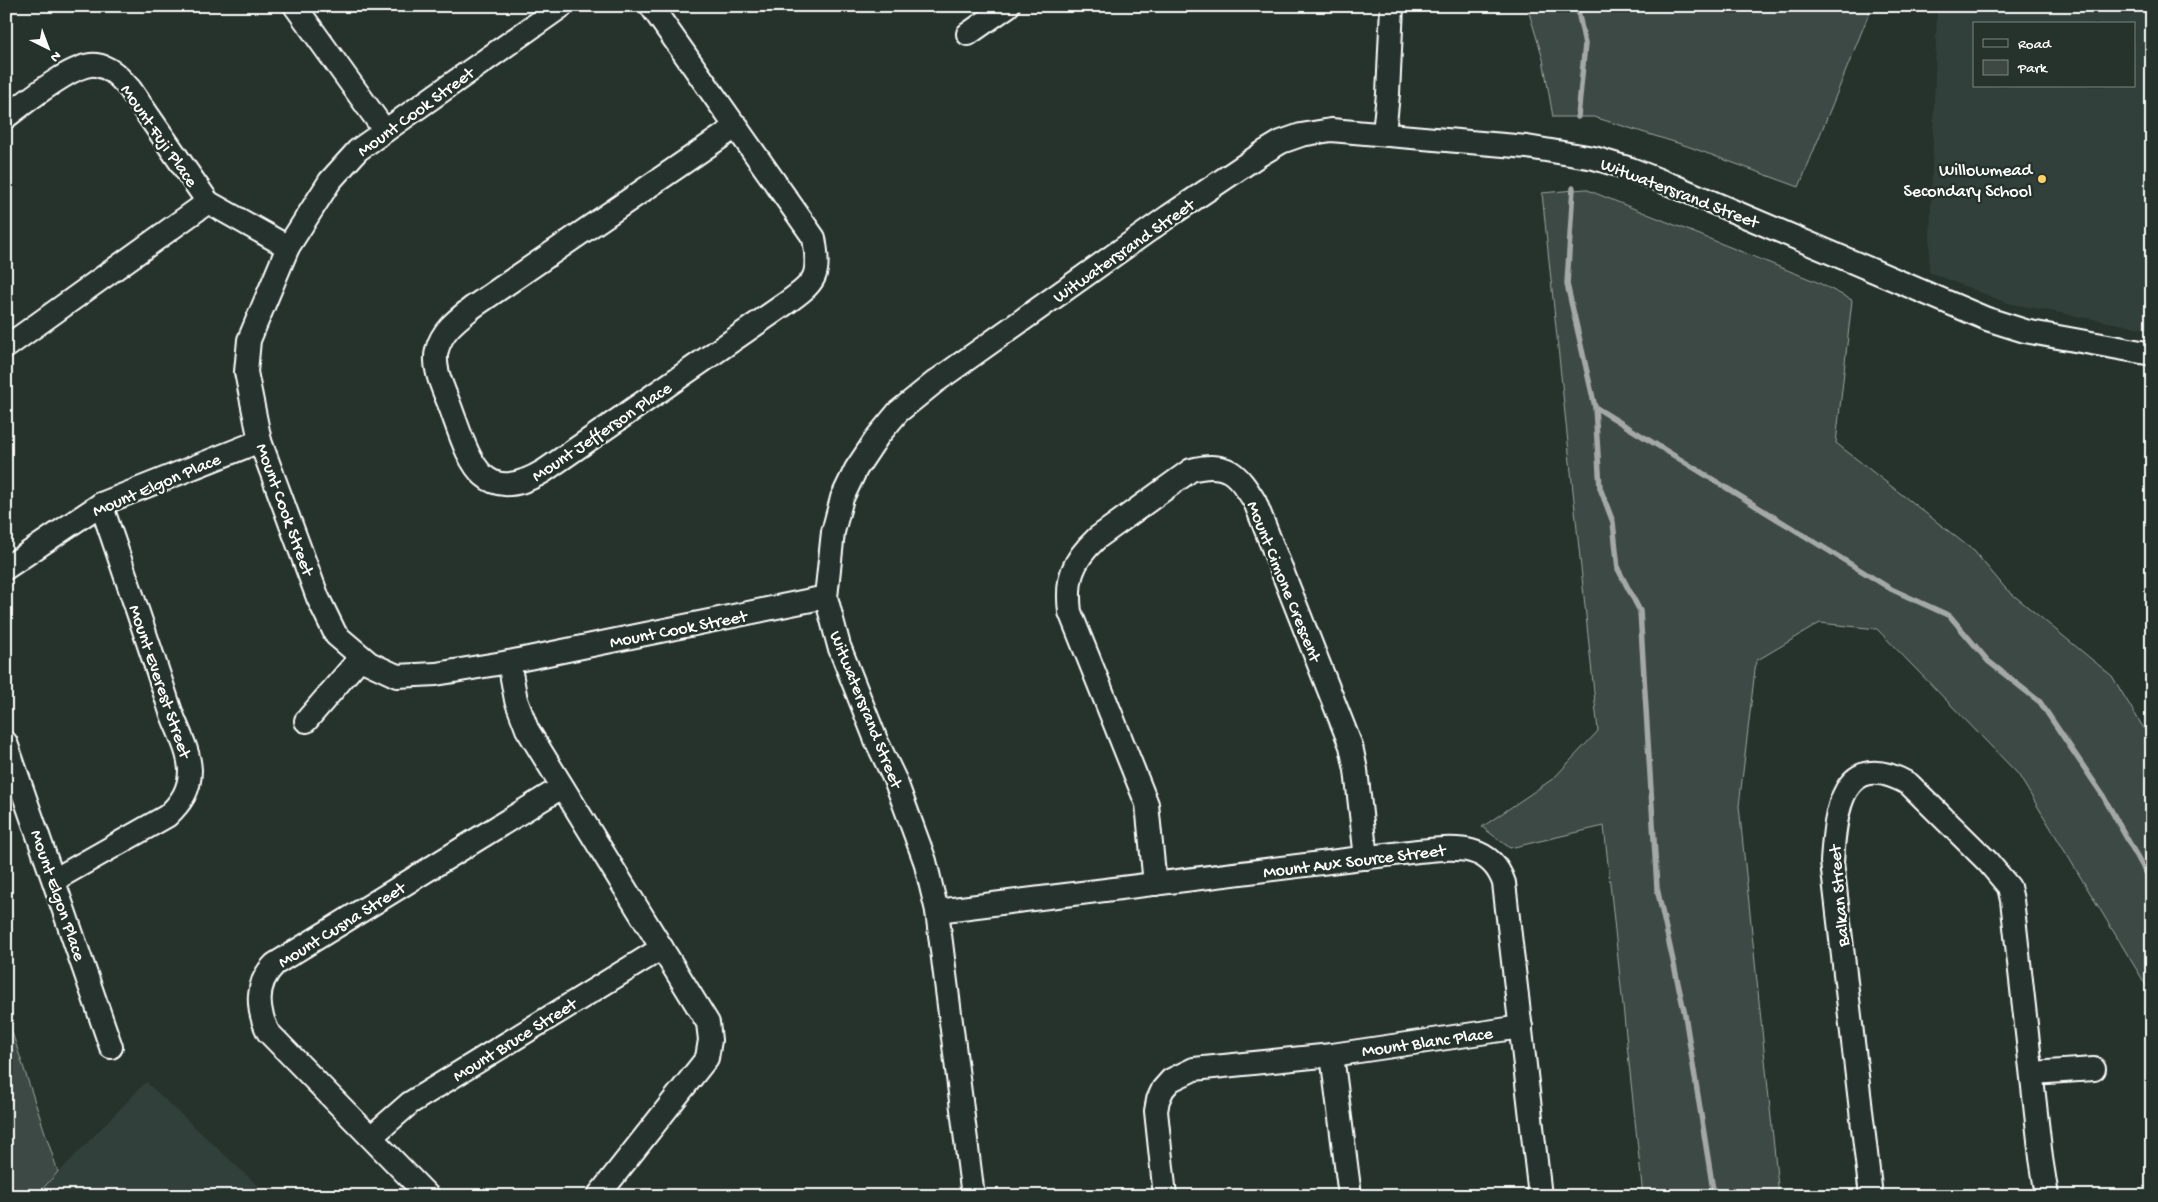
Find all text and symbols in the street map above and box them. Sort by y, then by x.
north arrow [22,22,72,72]
legend [1973,22,2136,88]
text: Road [2018,36,2052,54]
text: N [46,46,64,65]
text: Park [2017,60,2048,78]
street label: Mount Cook Street [354,63,480,162]
street label: Mount Fuji Place [115,81,202,193]
street label: Witwatersrand Street [1597,154,1763,235]
place label: Willowmead Secondary School [1904,161,2033,203]
marker: Willowmead Secondary School [2036,173,2048,185]
street label: Witwatersrand Street [1050,194,1201,309]
street label: Mount Jefferson Place [529,378,677,488]
street label: Mount Cook Street [250,441,318,580]
street label: Mount Elgon Place [90,450,225,523]
street label: Mount Cimone Crescent [1241,498,1325,667]
street label: Mount Everest Street [123,602,195,763]
street label: Mount Cook Street [608,607,750,654]
street label: Witwatersrand Street [824,628,906,793]
street label: Mount Elgon Place [24,827,89,965]
street label: Mount Aux Source Street [1262,841,1448,884]
street label: Balkan Street [1825,842,1855,948]
street label: Mount Cusna Street [275,878,411,974]
street label: Mount Bruce Street [449,994,583,1088]
street label: Mount Blanc Place [1361,1024,1495,1063]

